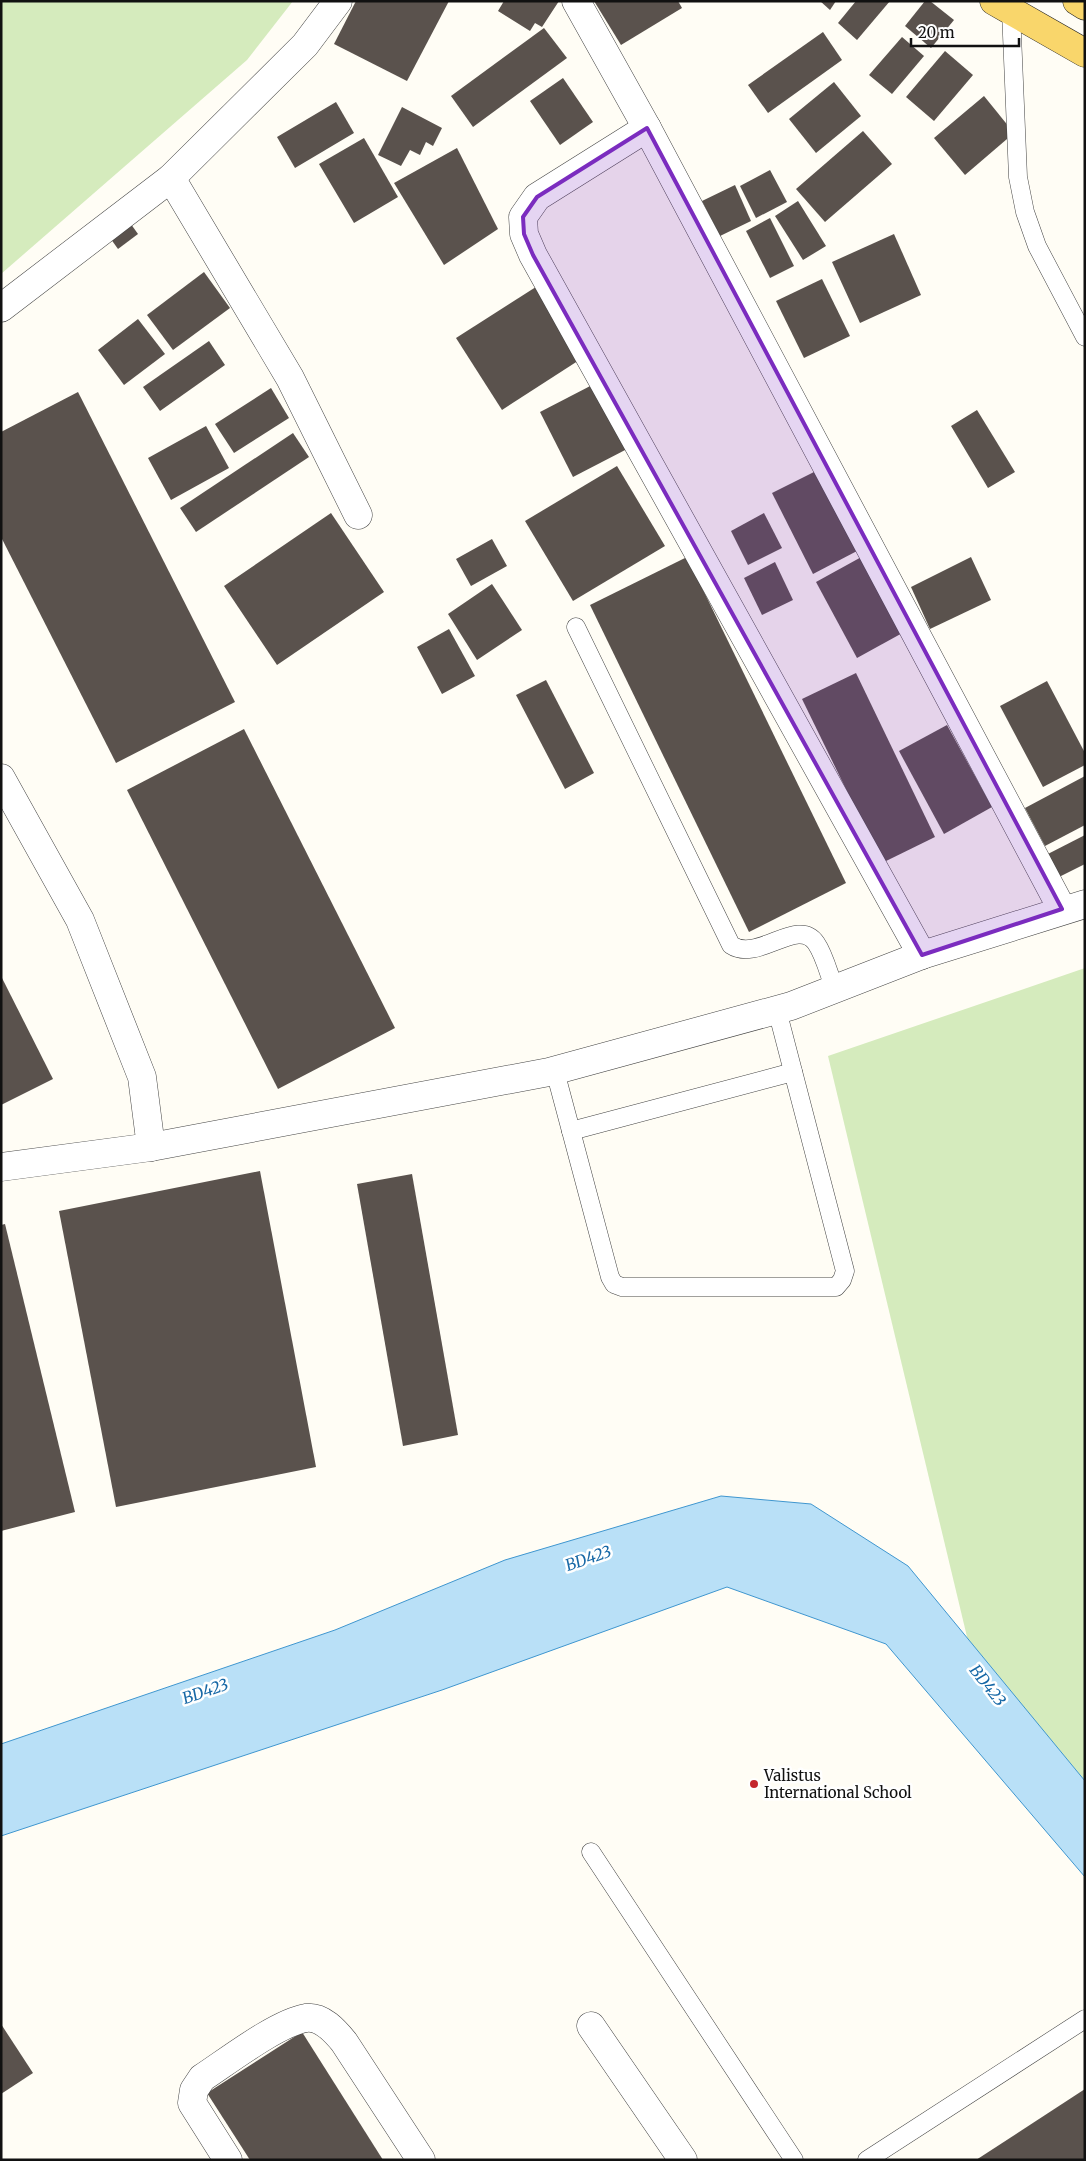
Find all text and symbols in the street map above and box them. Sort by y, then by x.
scale bar [911,15,1018,47]
text: 20 m [918,23,955,42]
water label: BD423 [562,1541,614,1575]
water label: BD423 [966,1660,1010,1710]
water label: BD423 [179,1674,231,1708]
place label: Valistus International School [763,1766,912,1802]
marker: Valistus International School [748,1778,760,1790]

